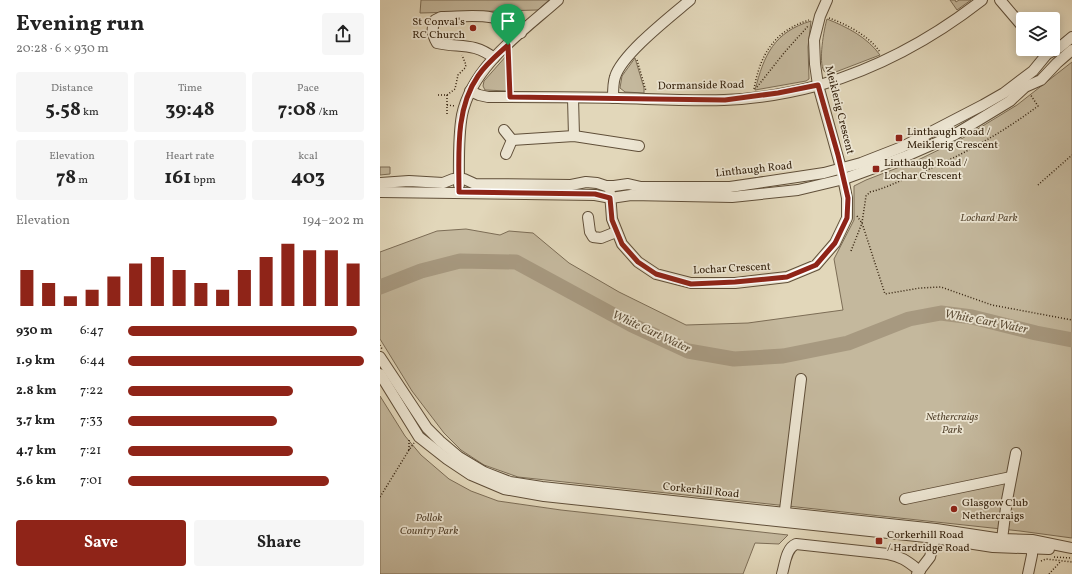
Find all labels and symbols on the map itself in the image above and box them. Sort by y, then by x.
pin [491,4,525,45]
place label: St Conval's RC Church [412,15,465,43]
marker: St Conval's RC Church [468,23,478,33]
street label: Meiklerig Crescent [821,64,857,156]
street label: Dormanside Road [658,78,744,94]
place label: Linthaugh Road / Meiklerig Crescent [907,125,998,153]
marker: Linthaugh Road / Meiklerig Crescent [894,133,904,143]
place label: Linthaugh Road / Lochar Crescent [884,156,968,184]
street label: Linthaugh Road [715,158,793,182]
marker: Linthaugh Road / Lochar Crescent [871,164,881,174]
park label: Lochard Park [960,211,1018,226]
street label: Lochar Crescent [693,259,771,279]
water label: White Cart Water [943,306,1029,338]
water label: White Cart Water [609,307,693,357]
park label: Nethercraigs Park [926,410,978,438]
street label: Corkerhill Road [662,480,740,502]
place label: Glasgow Club Nethercraigs [962,496,1028,524]
marker: Glasgow Club Nethercraigs [949,504,959,514]
park label: Pollok Country Park [400,511,458,539]
place label: Corkerhill Road / Hardridge Road [887,528,970,556]
marker: Corkerhill Road / Hardridge Road [874,536,884,546]

